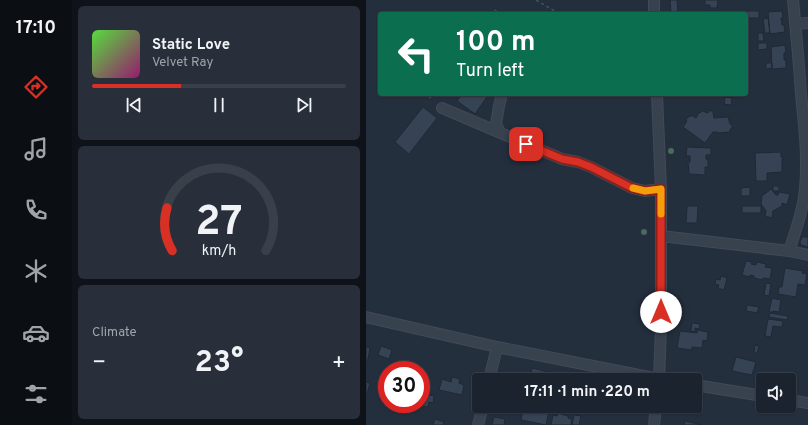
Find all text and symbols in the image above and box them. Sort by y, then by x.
text: 17:10 [16,17,56,40]
text: 100 m [456,25,536,61]
icon: left [390,28,442,80]
text: Static Love [152,36,230,55]
text: Velvet Ray [152,55,213,71]
text: Turn left [456,60,524,83]
icon: directions [22,73,50,101]
icon: previous [123,94,145,116]
icon: pause [208,94,230,116]
icon: next [293,94,315,116]
pin [509,127,543,161]
icon: arrive [515,133,537,155]
icon: music [22,135,50,163]
icon: phone [22,196,50,224]
text: 27 [195,196,243,249]
text: km/h [202,241,236,259]
icon: climate [22,257,50,285]
position arrow [640,291,682,333]
icon: car [22,319,50,347]
text: Climate [92,325,137,341]
text: 23° [195,345,243,382]
text: − [92,350,106,377]
text: + [332,350,346,377]
speed limit sign: 30 [378,361,430,413]
map controls [756,373,796,413]
button: sound [756,373,796,413]
icon: filters [22,380,50,408]
text: 17:11 · 1 min · 220 m [524,383,650,402]

